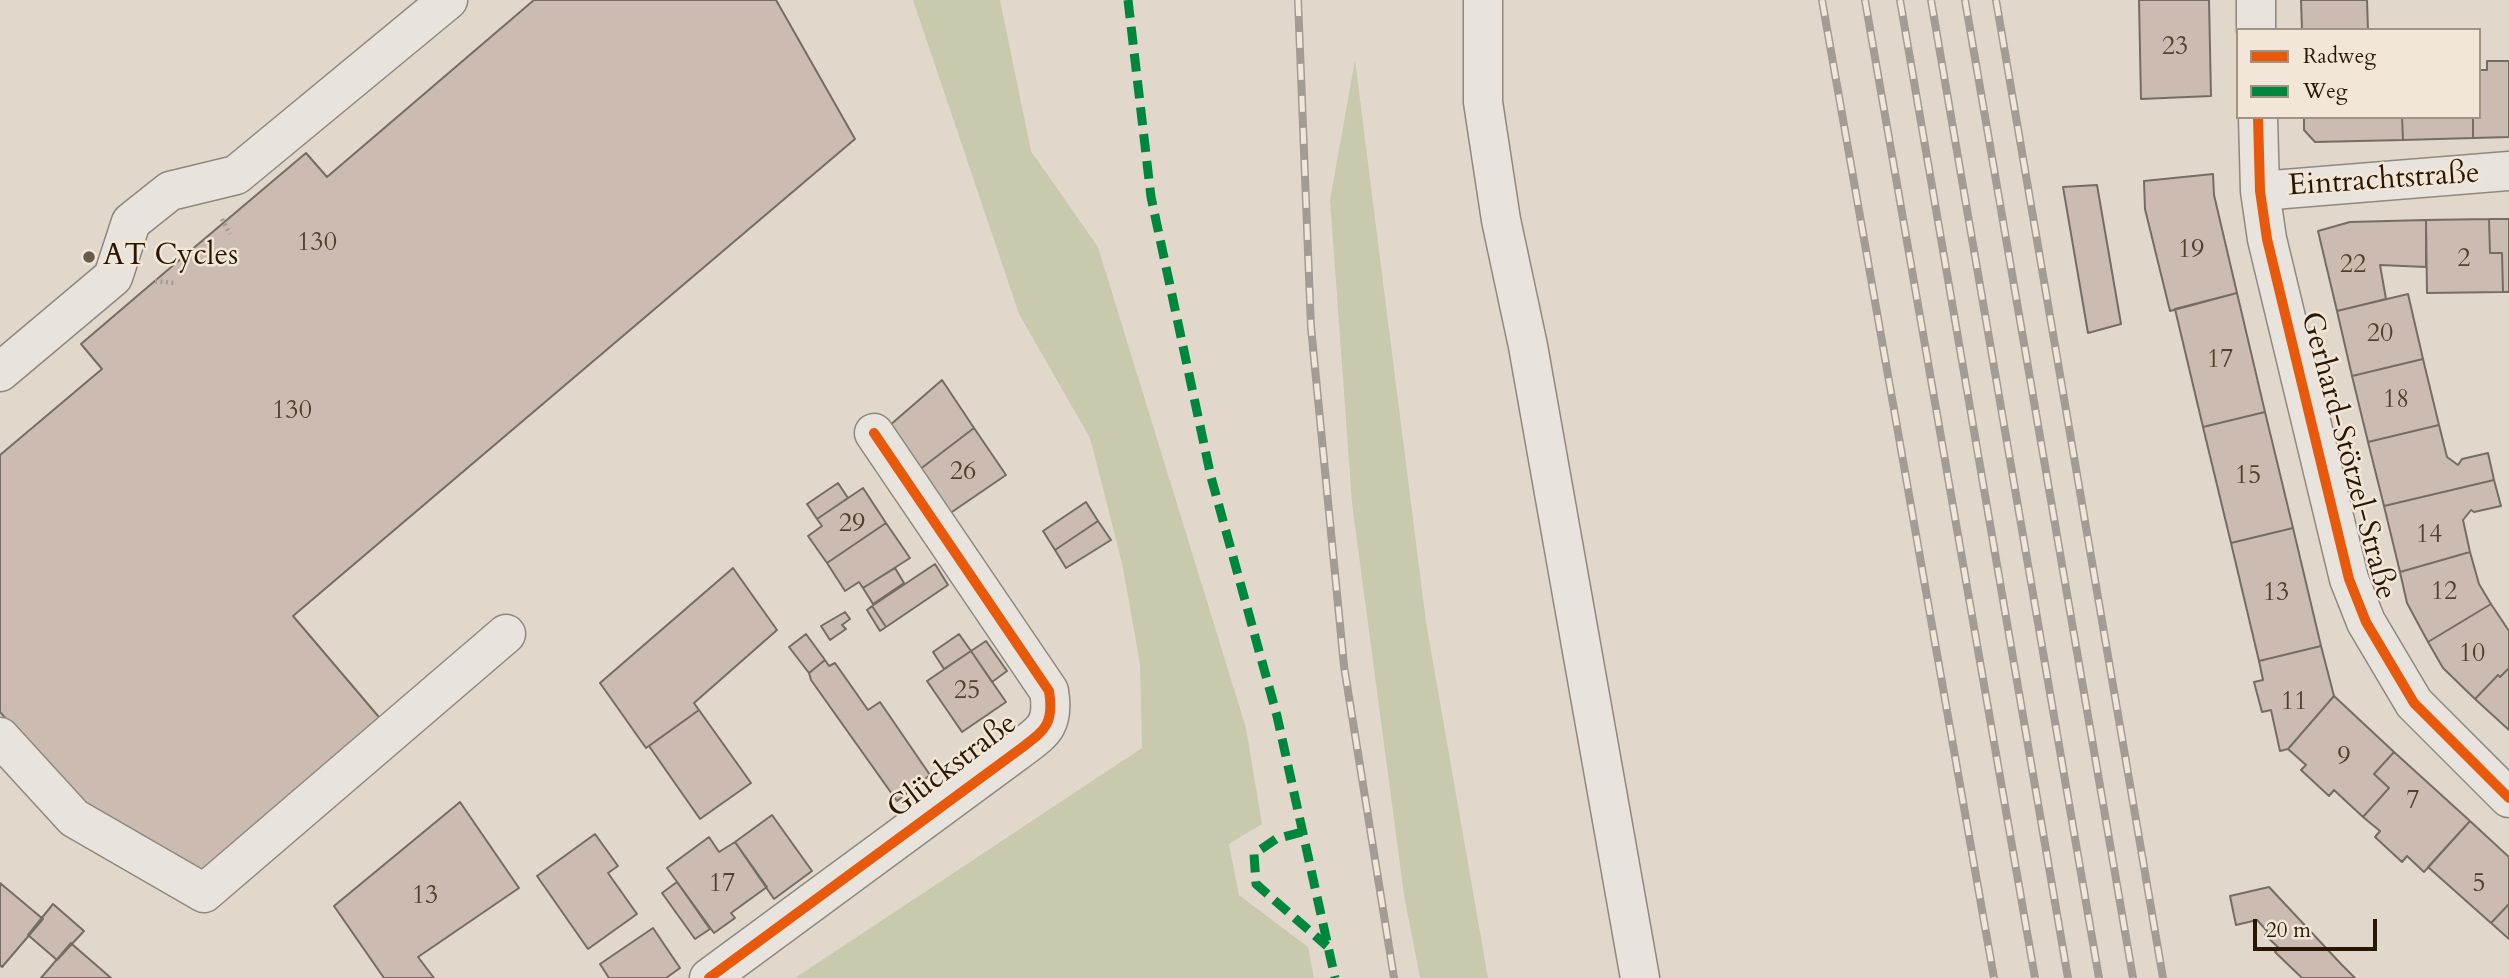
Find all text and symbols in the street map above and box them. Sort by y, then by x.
legend [2236,28,2481,119]
house number: 23 [2162,32,2188,64]
text: Radweg [2303,42,2376,71]
text: Weg [2303,77,2348,106]
street label: Eintrachtstraße [2287,156,2481,206]
house number: 130 [297,228,337,260]
house number: 19 [2178,235,2204,267]
place label: AT Cycles [103,239,238,275]
house number: 2 [2457,244,2471,276]
marker: AT Cycles [81,249,97,265]
house number: 22 [2340,250,2366,282]
street label: Gerhard-Stötzel-Straße [2291,308,2403,604]
house number: 20 [2367,319,2393,351]
house number: 17 [2207,345,2233,377]
house number: 18 [2383,385,2409,417]
house number: 130 [272,396,312,428]
house number: 26 [950,457,976,489]
house number: 15 [2235,461,2261,493]
house number: 29 [839,509,865,541]
house number: 14 [2416,520,2442,552]
house number: 12 [2431,577,2457,609]
house number: 13 [2263,578,2289,610]
house number: 10 [2459,639,2485,671]
house number: 25 [954,676,980,708]
house number: 11 [2281,687,2307,719]
street label: Glückstraße [881,707,1025,827]
house number: 9 [2337,742,2351,774]
house number: 7 [2406,786,2420,818]
house number: 17 [709,869,735,901]
house number: 5 [2472,869,2486,901]
house number: 13 [412,881,438,913]
scale bar [2257,904,2381,948]
text: 20 m [2266,916,2311,945]

